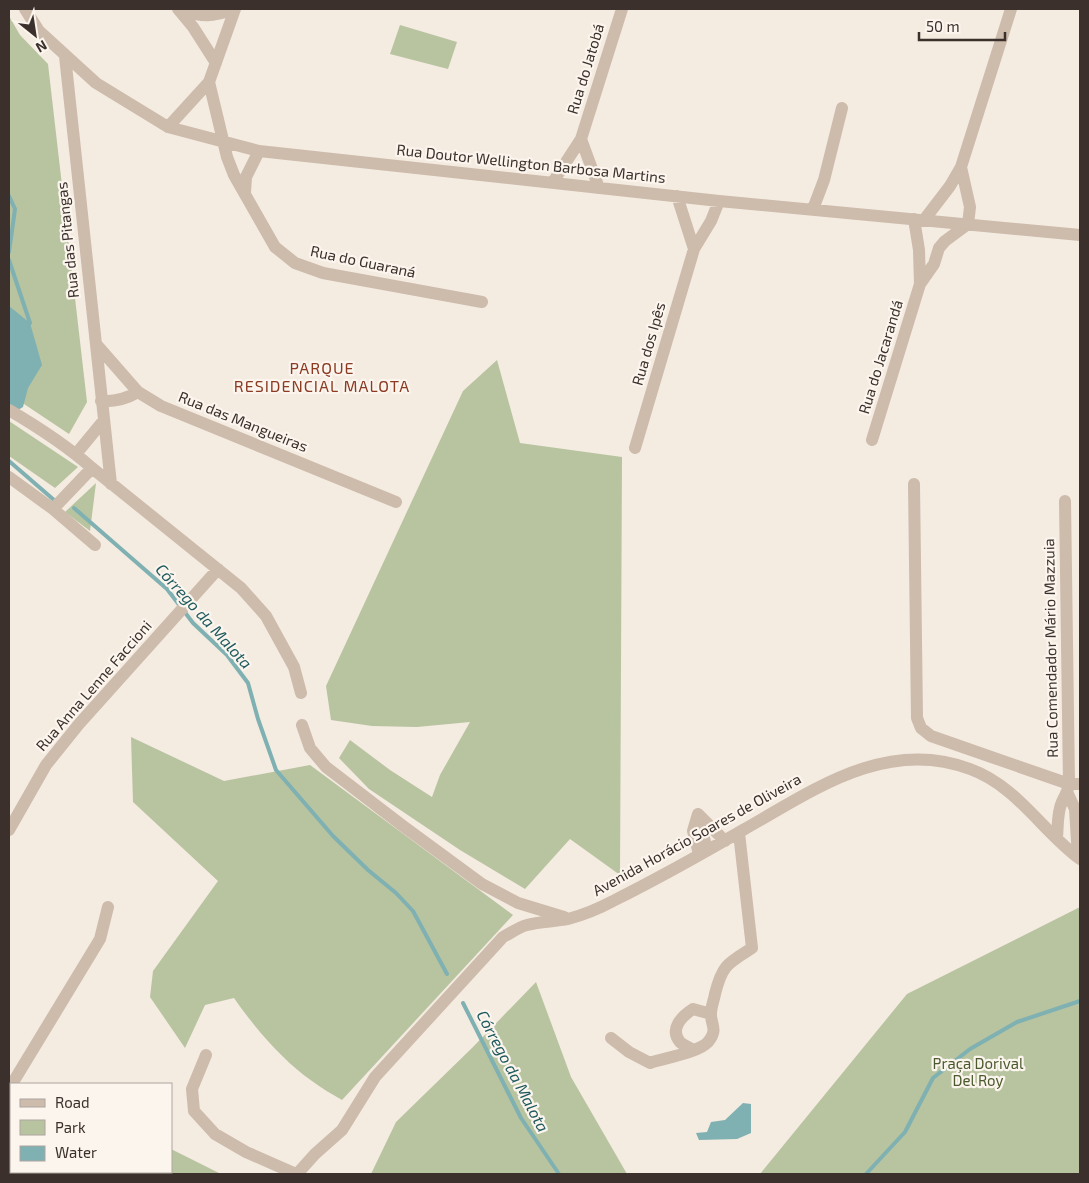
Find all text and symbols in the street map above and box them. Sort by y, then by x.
north arrow [10,10,60,60]
scale bar [919,10,1005,42]
text: 50 m [926,17,960,35]
street label: Rua do Jatobá [563,21,607,116]
text: N [33,37,50,57]
street label: Rua Doutor Wellington Barbosa Martins [396,140,667,186]
street label: Rua das Pitangas [52,181,82,299]
street label: Rua do Guaraná [309,241,418,281]
street label: Rua do Jacarandá [854,298,906,416]
street label: Rua dos Ipês [628,300,669,387]
district label: PARQUE RESIDENCIAL MALOTA [234,358,410,395]
street label: Rua das Mangueiras [176,387,311,455]
street label: Rua Comendador Mário Mazzuia [1039,538,1061,758]
water label: Córrego da Malota [152,559,257,672]
street label: Rua Anna Lenne Faccioni [32,616,155,754]
street label: Avenida Horácio Soares de Oliveira [589,769,804,899]
water label: Córrego da Malota [473,1007,553,1135]
park label: Praça Dorival Del Roy [933,1054,1024,1089]
legend [10,1083,172,1173]
text: Road [55,1093,90,1111]
text: Park [55,1118,86,1136]
text: Water [55,1143,97,1161]

